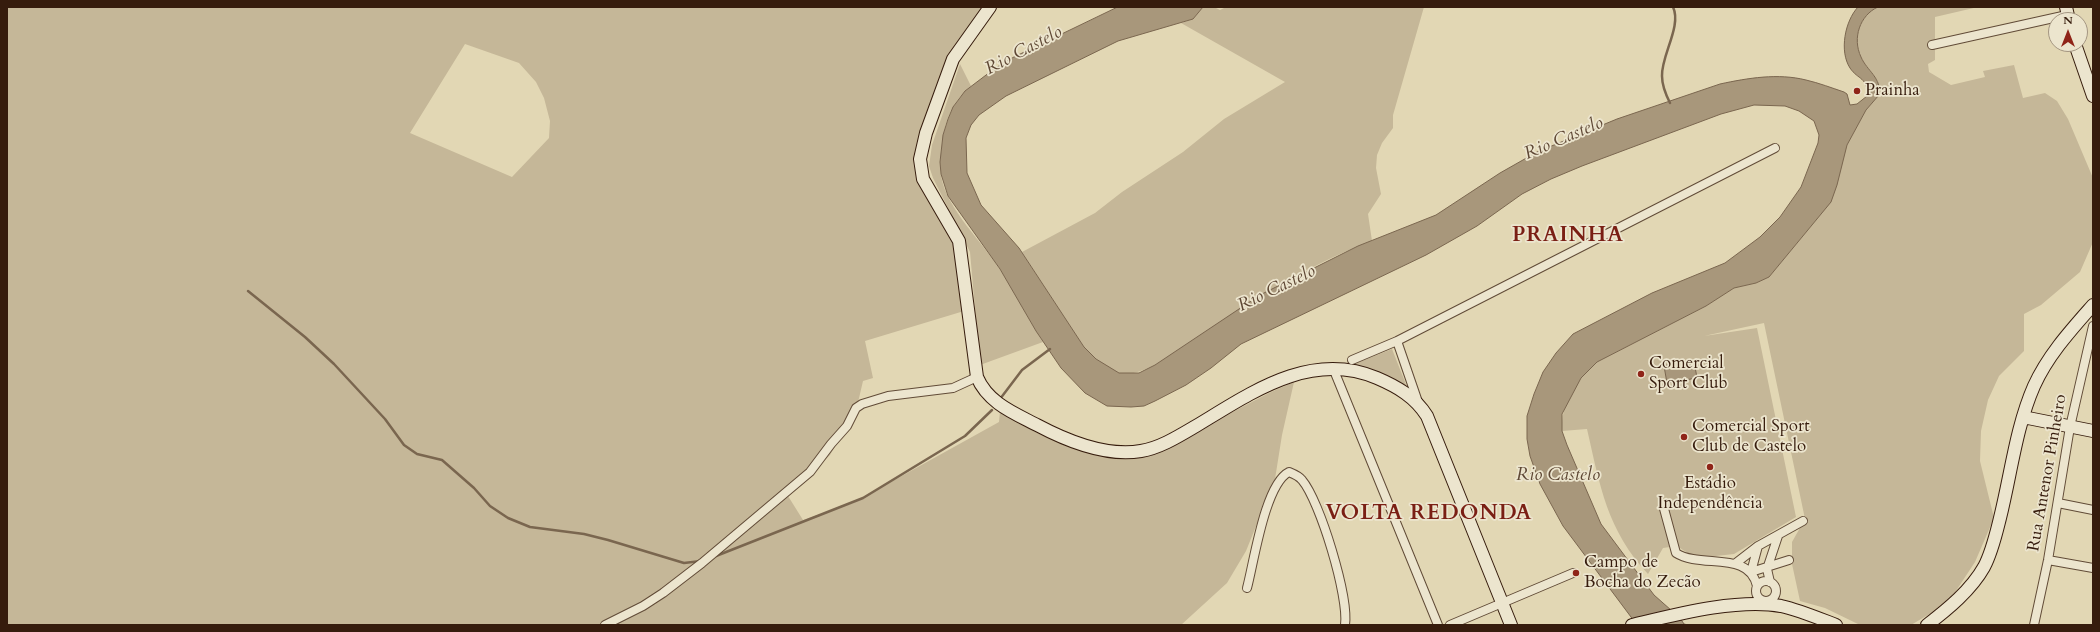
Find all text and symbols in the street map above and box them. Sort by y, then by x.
north arrow [2048,12,2088,52]
text: N [2063,13,2073,28]
water label: Rio Castelo [982,22,1066,80]
place label: Prainha [1865,81,1920,101]
marker: Prainha [1852,86,1862,96]
water label: Rio Castelo [1521,113,1607,165]
district label: PRAINHA [1512,223,1624,249]
water label: Rio Castelo [1235,261,1319,317]
place label: Comercial Sport Club [1649,354,1728,394]
marker: Comercial Sport Club [1636,369,1646,379]
street label: Rua Antenor Pinheiro [2024,393,2072,553]
place label: Comercial Sport Club de Castelo [1692,417,1810,457]
marker: Comercial Sport Club de Castelo [1679,432,1689,442]
marker: Estádio Independência [1705,462,1715,472]
water label: Rio Castelo [1516,465,1600,487]
place label: Estádio Independência [1658,474,1762,514]
district label: VOLTA REDONDA [1326,501,1532,527]
place label: Campo de Bocha do Zecão [1584,553,1701,593]
marker: Campo de Bocha do Zecão [1571,568,1581,578]

